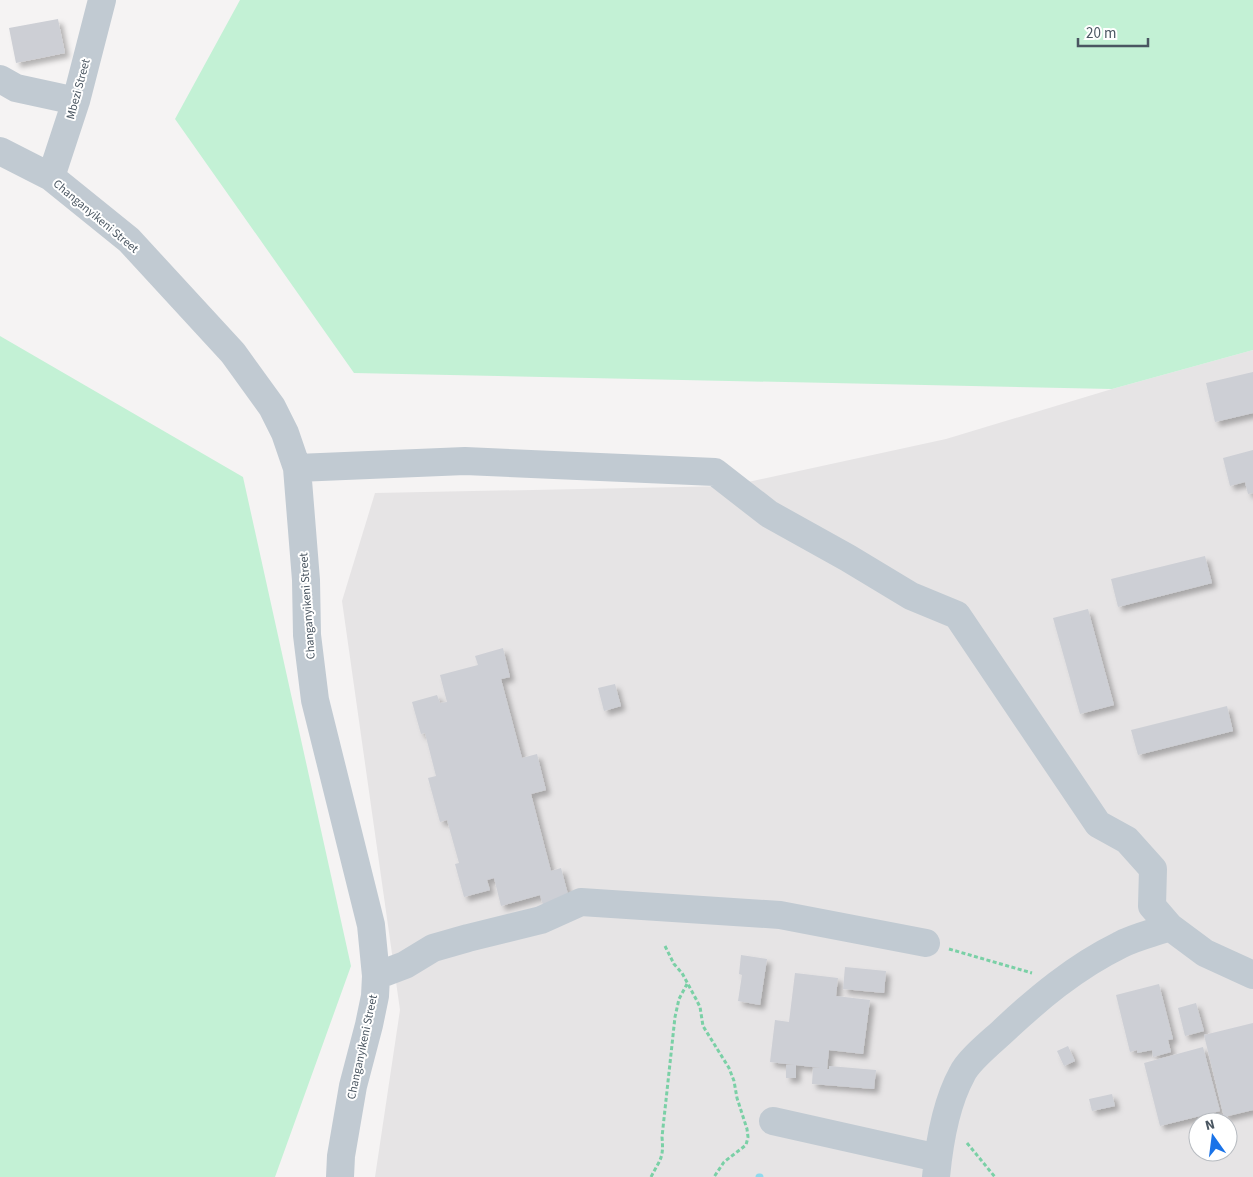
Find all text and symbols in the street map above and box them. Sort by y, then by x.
scale bar [1078,15,1148,47]
text: 20 m [1086,23,1116,44]
street label: Mbezi Street [62,57,95,121]
street label: Changanyikeni Street [49,176,142,257]
street label: Changanyikeni Street [295,552,320,660]
street label: Changanyikeni Street [343,993,382,1101]
north arrow [1188,1112,1238,1162]
text: N [1203,1115,1217,1136]

